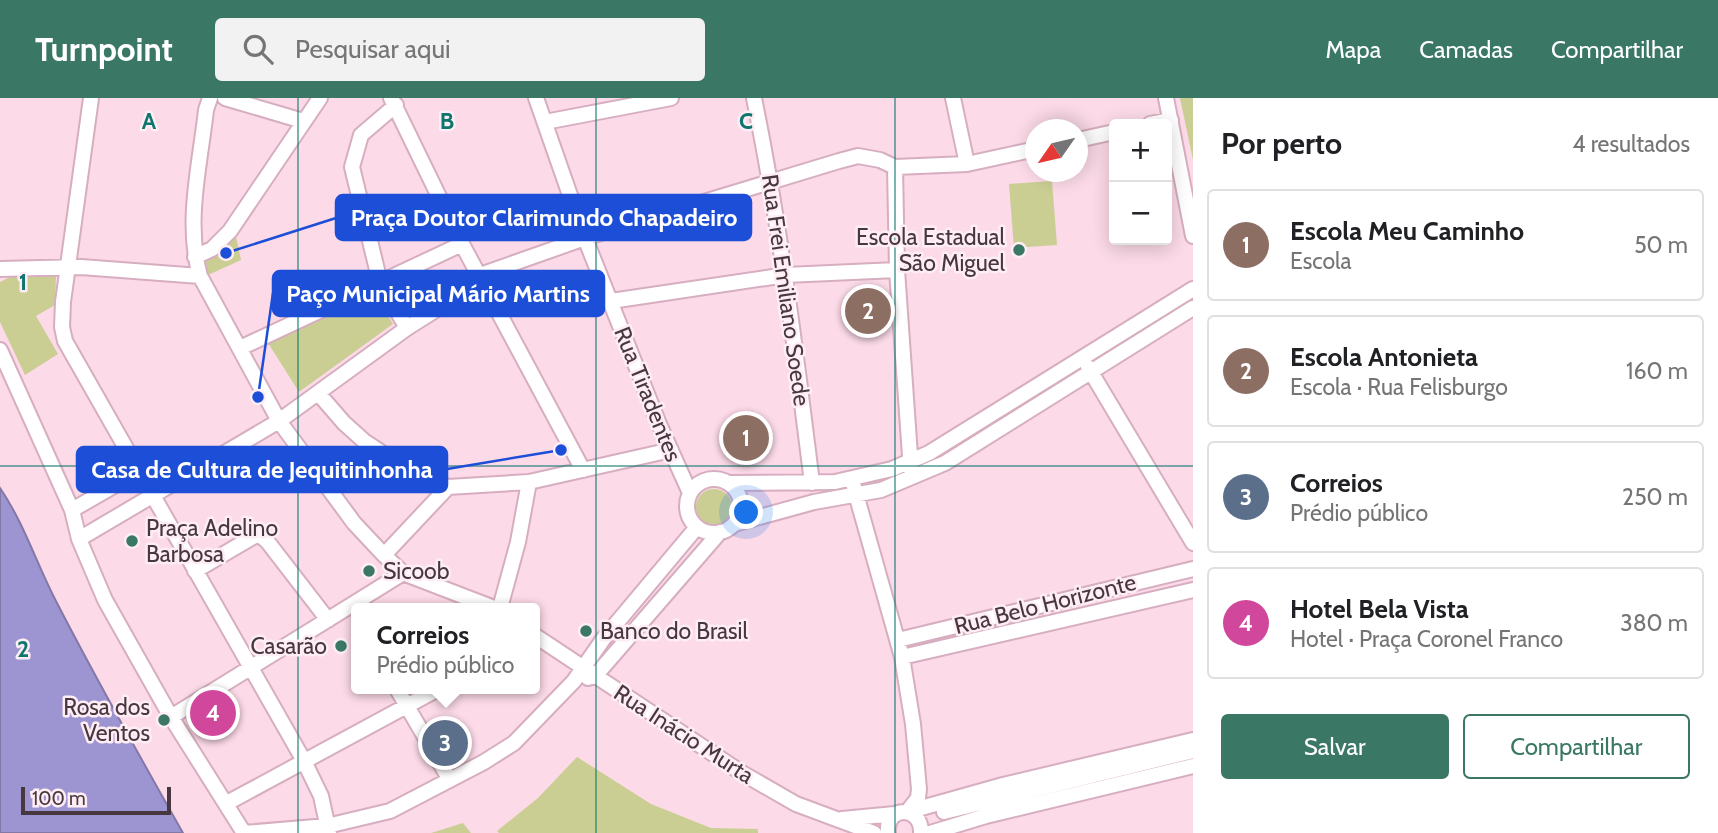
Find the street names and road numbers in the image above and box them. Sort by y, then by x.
street label: Rua Frei Emiliano Soede [756,172,816,408]
street label: Rua Tiradentes [608,322,688,466]
street label: Rua Belo Horizonte [951,568,1139,640]
street label: Rua Inácio Murta [609,678,759,790]

